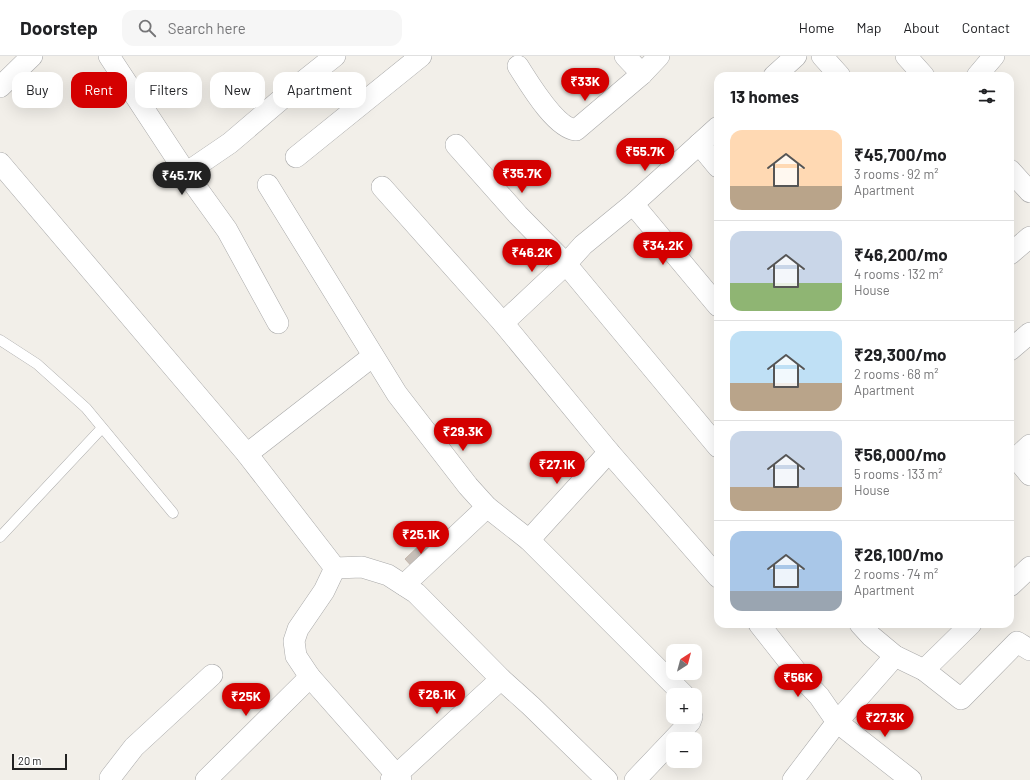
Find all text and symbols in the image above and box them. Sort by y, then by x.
search box [122,10,402,46]
text: Doorstep [20,16,98,39]
icon: search [136,17,158,39]
text: Search here [168,19,246,37]
text: Home [799,19,835,36]
text: Map [857,19,881,36]
text: About [903,19,940,36]
text: Contact [962,19,1010,36]
pin: ₹33K [561,68,609,102]
chip: Buy [12,72,63,108]
chip: Rent [71,72,127,108]
chip: Filters [135,72,202,108]
chip: New [210,72,265,108]
chip: Apartment [273,72,366,108]
text: ₹33K [570,73,600,89]
icon: filters [976,85,998,107]
text: 13 homes [730,86,799,106]
pin: ₹55.7K [612,138,678,172]
text: ₹55.7K [625,143,665,159]
text: ₹45,700/mo [854,144,947,164]
icon: home [762,146,810,194]
pin: ₹35.7K [489,160,555,194]
pin: ₹45.7K [149,162,215,196]
text: ₹35.7K [502,165,542,181]
text: 3 rooms · 92 m² [854,166,938,182]
text: ₹45.7K [162,167,202,183]
text: Apartment [854,182,915,198]
pin: ₹34.2K [630,232,696,266]
text: ₹34.2K [642,237,684,253]
pin: ₹46.2K [499,239,565,273]
text: ₹46.2K [511,244,553,260]
text: ₹46,200/mo [854,244,948,264]
icon: home [762,247,810,295]
text: 4 rooms · 132 m² [854,266,943,282]
text: House [854,282,890,298]
text: ₹29,300/mo [854,344,947,364]
icon: home [762,347,810,395]
text: 2 rooms · 68 m² [854,366,938,382]
text: Apartment [854,382,915,398]
pin: ₹29.3K [430,418,496,452]
text: ₹29.3K [443,423,483,439]
text: ₹56,000/mo [854,444,946,464]
icon: home [762,447,810,495]
pin: ₹27.1K [524,451,590,485]
text: ₹27.1K [539,456,575,472]
text: 5 rooms · 133 m² [854,466,943,482]
text: House [854,482,890,498]
pin: ₹25.1K [388,521,454,555]
text: ₹25.1K [402,526,440,542]
text: ₹26,100/mo [854,544,943,564]
icon: home [762,547,810,595]
text: 2 rooms · 74 m² [854,566,938,582]
text: Apartment [854,582,915,598]
north arrow [666,644,702,680]
map controls [666,644,702,768]
pin: ₹56K [774,664,822,698]
text: ₹56K [783,669,813,685]
pin: ₹26.1K [404,681,470,715]
pin: ₹25K [222,683,270,717]
text: ₹26.1K [418,686,456,702]
text: ₹25K [231,688,261,704]
button: + [666,688,702,724]
pin: ₹27.3K [852,704,918,738]
text: ₹27.3K [866,709,904,725]
button: − [666,732,702,768]
scale bar [12,752,67,771]
text: 20 m [18,754,41,767]

